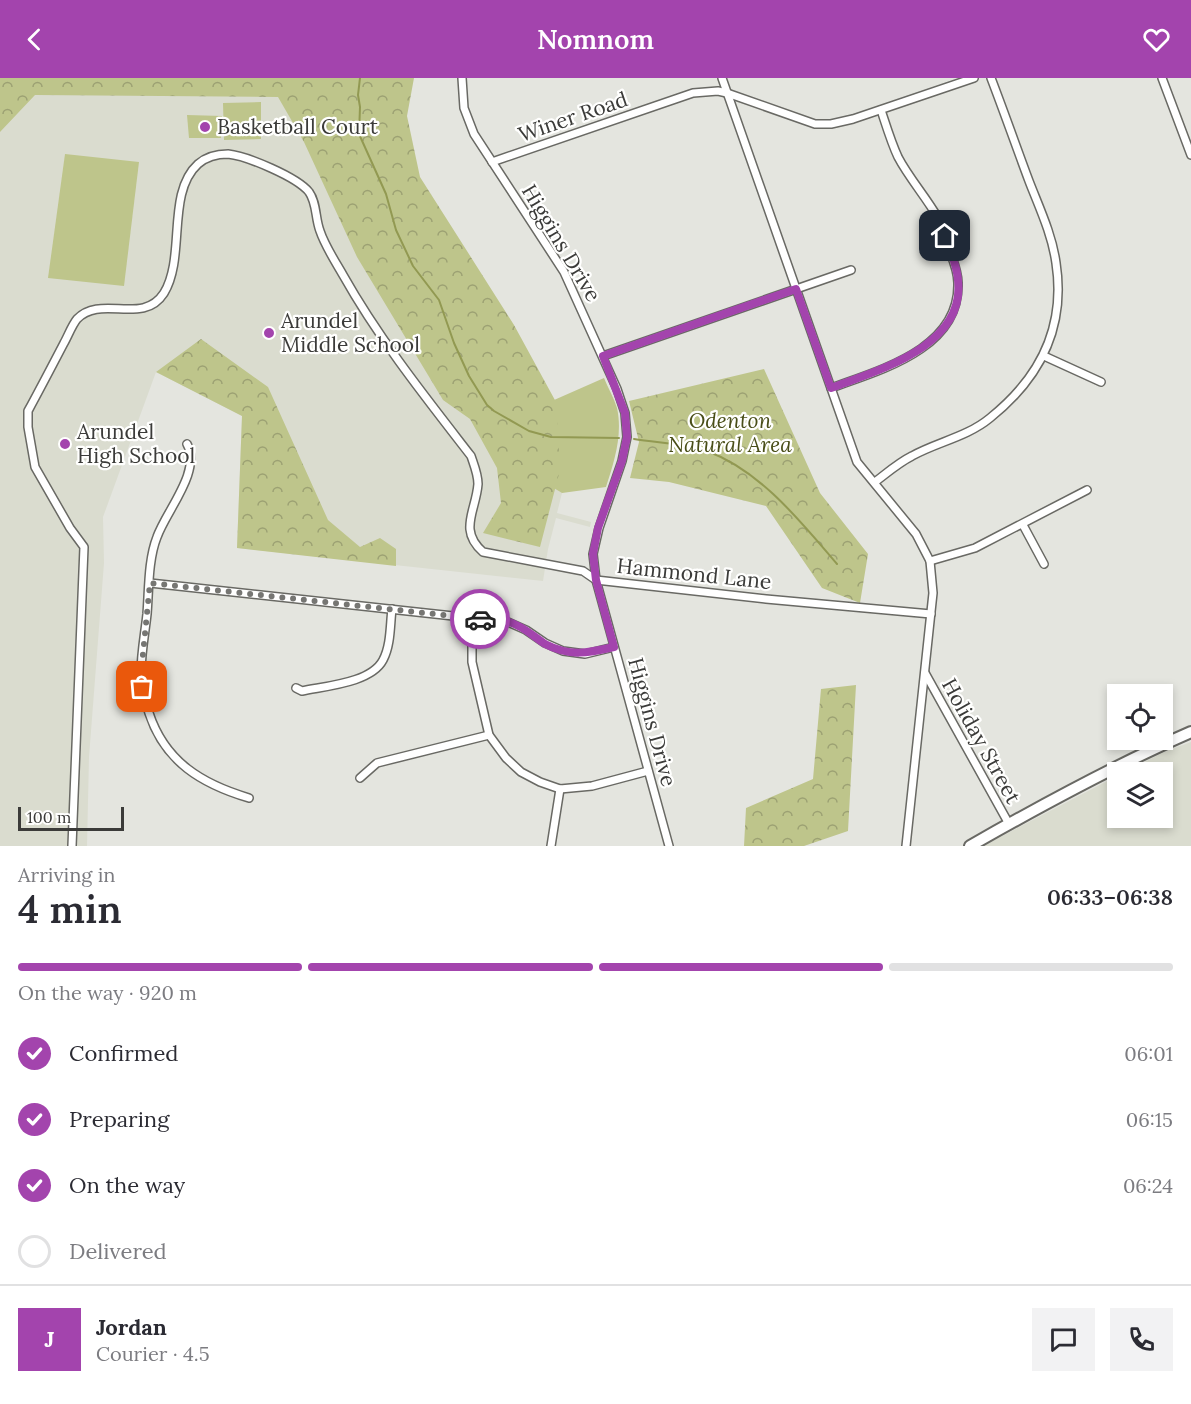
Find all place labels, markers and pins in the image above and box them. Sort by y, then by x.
place label: Basketball Court [217,113,379,140]
marker: Basketball Court [198,120,212,134]
pin [919,210,970,261]
place label: Arundel Middle School [280,307,420,358]
marker: Arundel Middle School [262,326,276,340]
place label: Arundel High School [76,418,195,469]
marker: Arundel High School [58,437,72,451]
pin [116,661,167,712]

